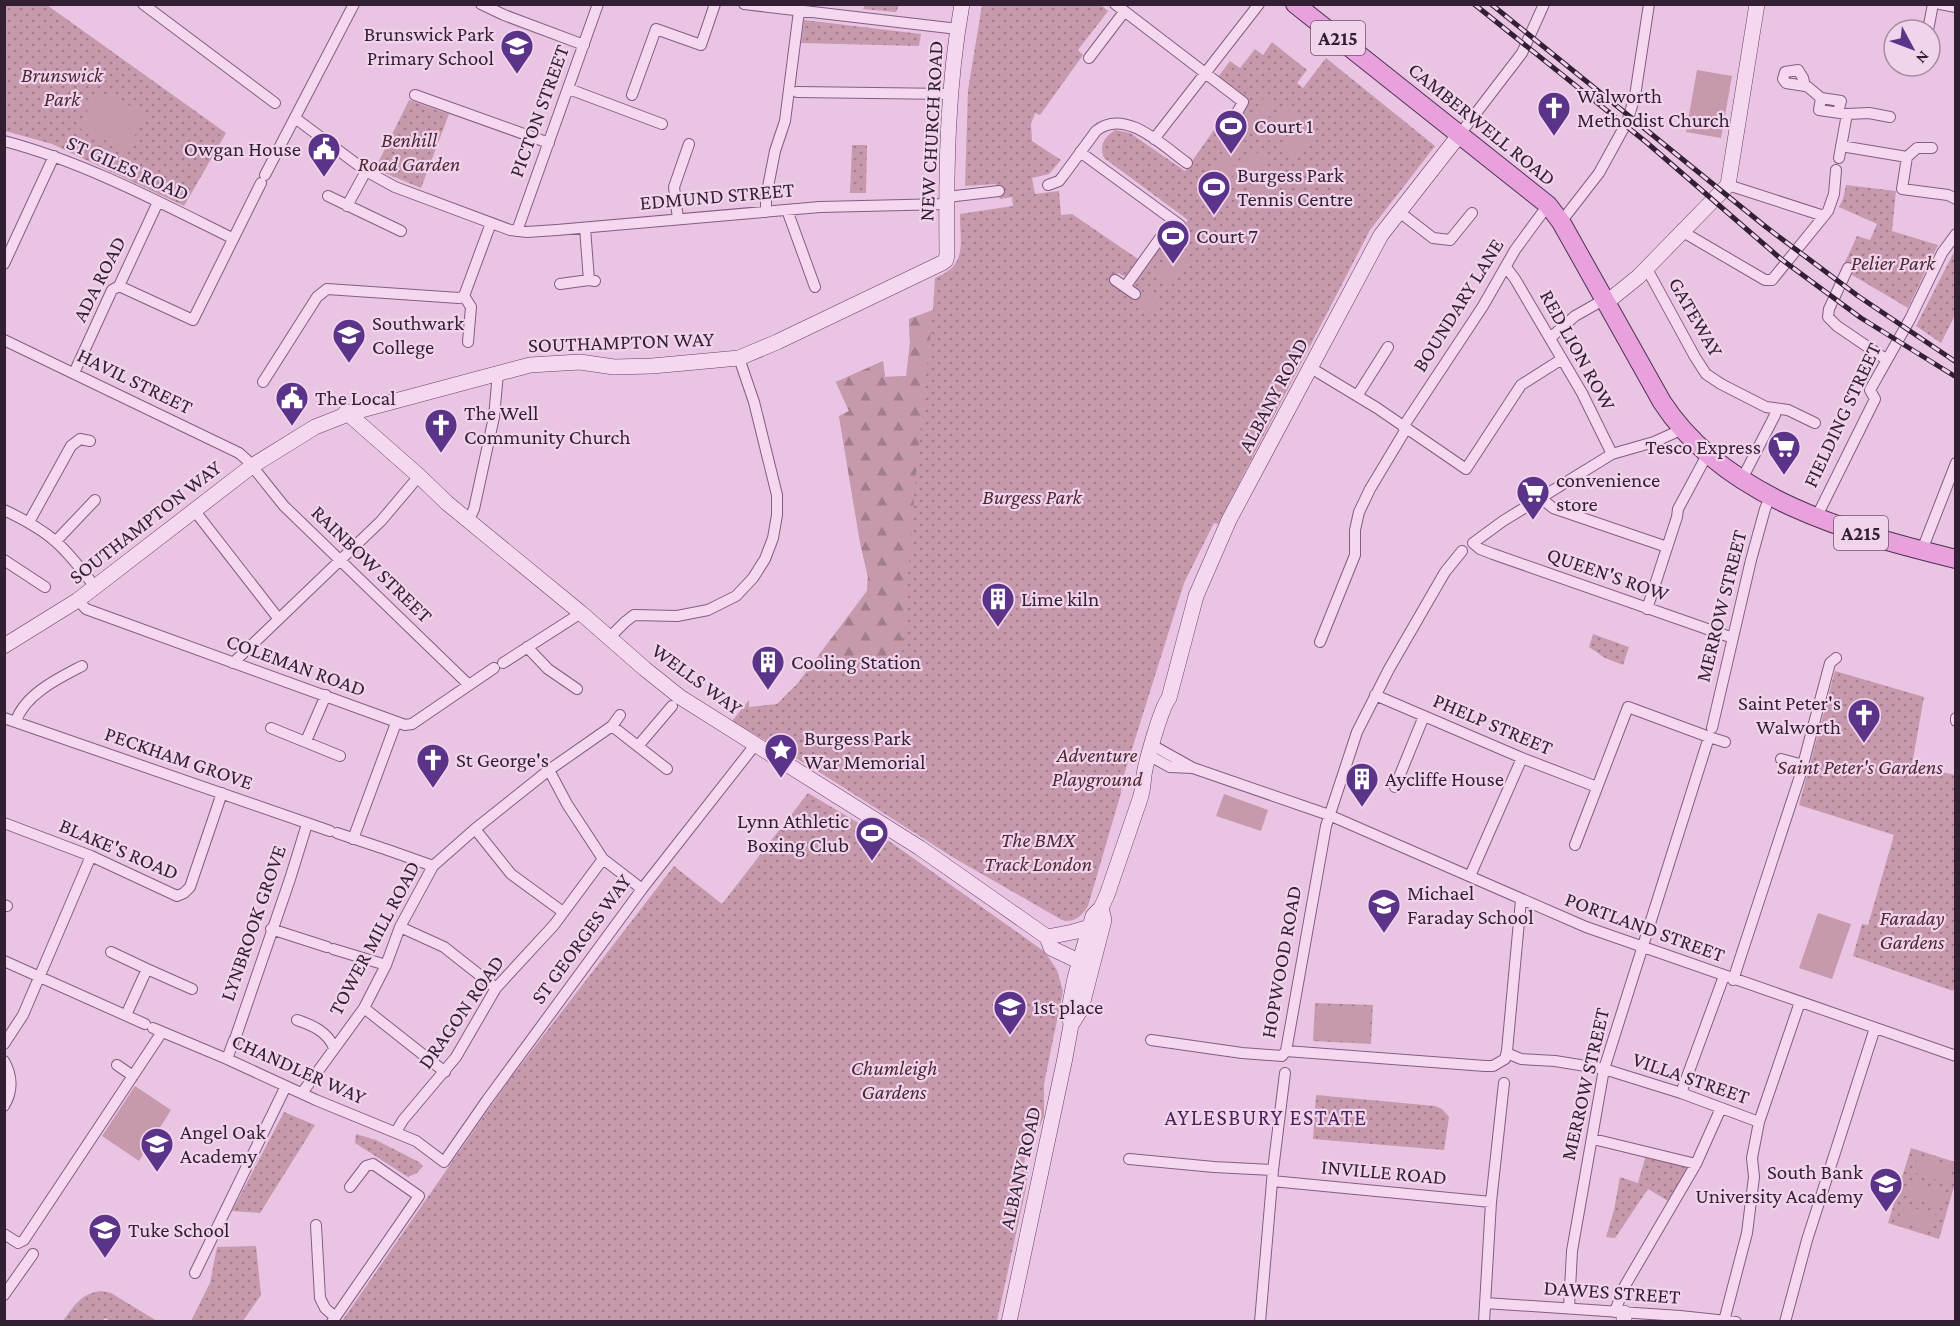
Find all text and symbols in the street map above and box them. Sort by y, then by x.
north arrow [1882,18,1942,78]
road number: A215 [1311,21,1365,55]
place label: Brunswick Park Primary School [364,22,494,70]
school or university icon: Brunswick Park Primary School [499,28,535,75]
street label: NEW CHURCH ROAD [914,40,948,222]
street label: PICTON STREET [504,41,574,181]
text: N [1913,48,1933,67]
street label: CAMBERWELL ROAD [1404,57,1560,191]
park label: Brunswick Park [21,63,104,111]
place label: Walworth Methodist Church [1577,84,1730,132]
church icon: Walworth Methodist Church [1536,90,1572,137]
sports icon: Court 1 [1213,108,1249,155]
place label: Court 1 [1254,114,1313,138]
park label: Benhill Road Garden [358,128,460,176]
street label: ST GILES ROAD [63,130,193,206]
public building icon: Owgan House [306,131,342,178]
place label: Owgan House [184,137,301,161]
place label: Burgess Park Tennis Centre [1237,163,1353,211]
sports icon: Burgess Park Tennis Centre [1196,169,1232,216]
street label: EDMUND STREET [639,177,796,215]
sports icon: Court 7 [1155,218,1191,265]
place label: Court 7 [1196,224,1258,248]
street label: ADA ROAD [67,232,131,326]
street label: BOUNDARY LANE [1407,234,1509,376]
park label: Pelier Park [1851,251,1936,275]
street label: GATEWAY [1664,273,1729,362]
street label: RED LION ROW [1535,286,1621,415]
place label: Southwark College [372,311,464,359]
school or university icon: Southwark College [331,317,367,364]
street label: SOUTHAMPTON WAY [527,327,715,357]
street label: ALBANY ROAD [1233,334,1313,456]
street label: FIELDING STREET [1798,338,1886,491]
street label: HAVIL STREET [74,343,197,419]
public building icon: The Local [274,380,310,427]
place label: The Local [315,386,396,410]
place label: The Well Community Church [464,401,631,449]
church icon: The Well Community Church [423,407,459,454]
supermarket icon: Tesco Express [1766,429,1802,476]
place label: Tesco Express [1645,435,1761,459]
street label: SOUTHAMPTON WAY [64,455,227,589]
place label: convenience store [1556,468,1660,516]
supermarket icon: convenience store [1515,474,1551,521]
park label: Burgess Park [982,485,1083,509]
street label: RAINBOW STREET [307,500,438,628]
road number: A215 [1834,516,1888,550]
street label: MERROW STREET [1690,527,1752,685]
street label: QUEEN'S ROW [1544,542,1673,606]
building icon: Lime kiln [980,581,1016,628]
place label: Lime kiln [1021,587,1099,611]
street label: COLEMAN ROAD [223,629,369,701]
street label: WELLS WAY [647,638,748,720]
building icon: Cooling Station [750,644,786,691]
place label: Cooling Station [791,650,921,674]
street label: PHELP STREET [1430,688,1557,760]
place label: Saint Peter's Walworth [1738,691,1841,739]
church icon: Saint Peter's Walworth [1846,697,1882,744]
street label: PECKHAM GROVE [102,721,256,795]
place label: Burgess Park War Memorial [804,726,926,774]
place icon: Burgess Park War Memorial [763,732,799,779]
church icon: St George's [415,742,451,789]
park label: Adventure Playground [1052,743,1143,791]
place label: St George's [456,748,549,772]
park label: Saint Peter's Gardens [1777,755,1943,779]
building icon: Aycliffe House [1344,761,1380,808]
place label: Aycliffe House [1385,767,1504,791]
place label: Lynn Athletic Boxing Club [737,809,849,857]
street label: BLAKE'S ROAD [56,813,182,885]
sports icon: Lynn Athletic Boxing Club [854,815,890,862]
park label: The BMX Track London [984,828,1092,876]
street label: LYNBROOK GROVE [215,842,291,1004]
street label: TOWER MILL ROAD [323,857,425,1019]
street label: ST GEORGES WAY [526,869,637,1008]
place label: Michael Faraday School [1407,881,1534,929]
street label: HOPWOOD ROAD [1256,884,1306,1040]
school or university icon: Michael Faraday School [1366,887,1402,934]
street label: PORTLAND STREET [1562,887,1729,967]
park label: Faraday Gardens [1880,906,1945,954]
street label: DRAGON ROAD [413,951,509,1073]
school or university icon: 1st place [992,989,1028,1036]
place label: 1st place [1033,995,1103,1019]
street label: MERROW STREET [1556,1005,1614,1163]
street label: CHANDLER WAY [228,1029,371,1110]
street label: VILLA STREET [1629,1047,1753,1109]
park label: Chumleigh Gardens [851,1056,937,1104]
street label: ALBANY ROAD [994,1104,1046,1232]
district label: AYLESBURY ESTATE [1164,1105,1368,1130]
place label: Angel Oak Academy [180,1120,266,1168]
school or university icon: Angel Oak Academy [139,1126,175,1173]
street label: INVILLE ROAD [1320,1155,1448,1189]
place label: South Bank University Academy [1695,1160,1863,1208]
school or university icon: South Bank University Academy [1868,1166,1904,1213]
school or university icon: Tuke School [87,1212,123,1259]
place label: Tuke School [128,1218,230,1242]
street label: DAWES STREET [1543,1275,1682,1309]

